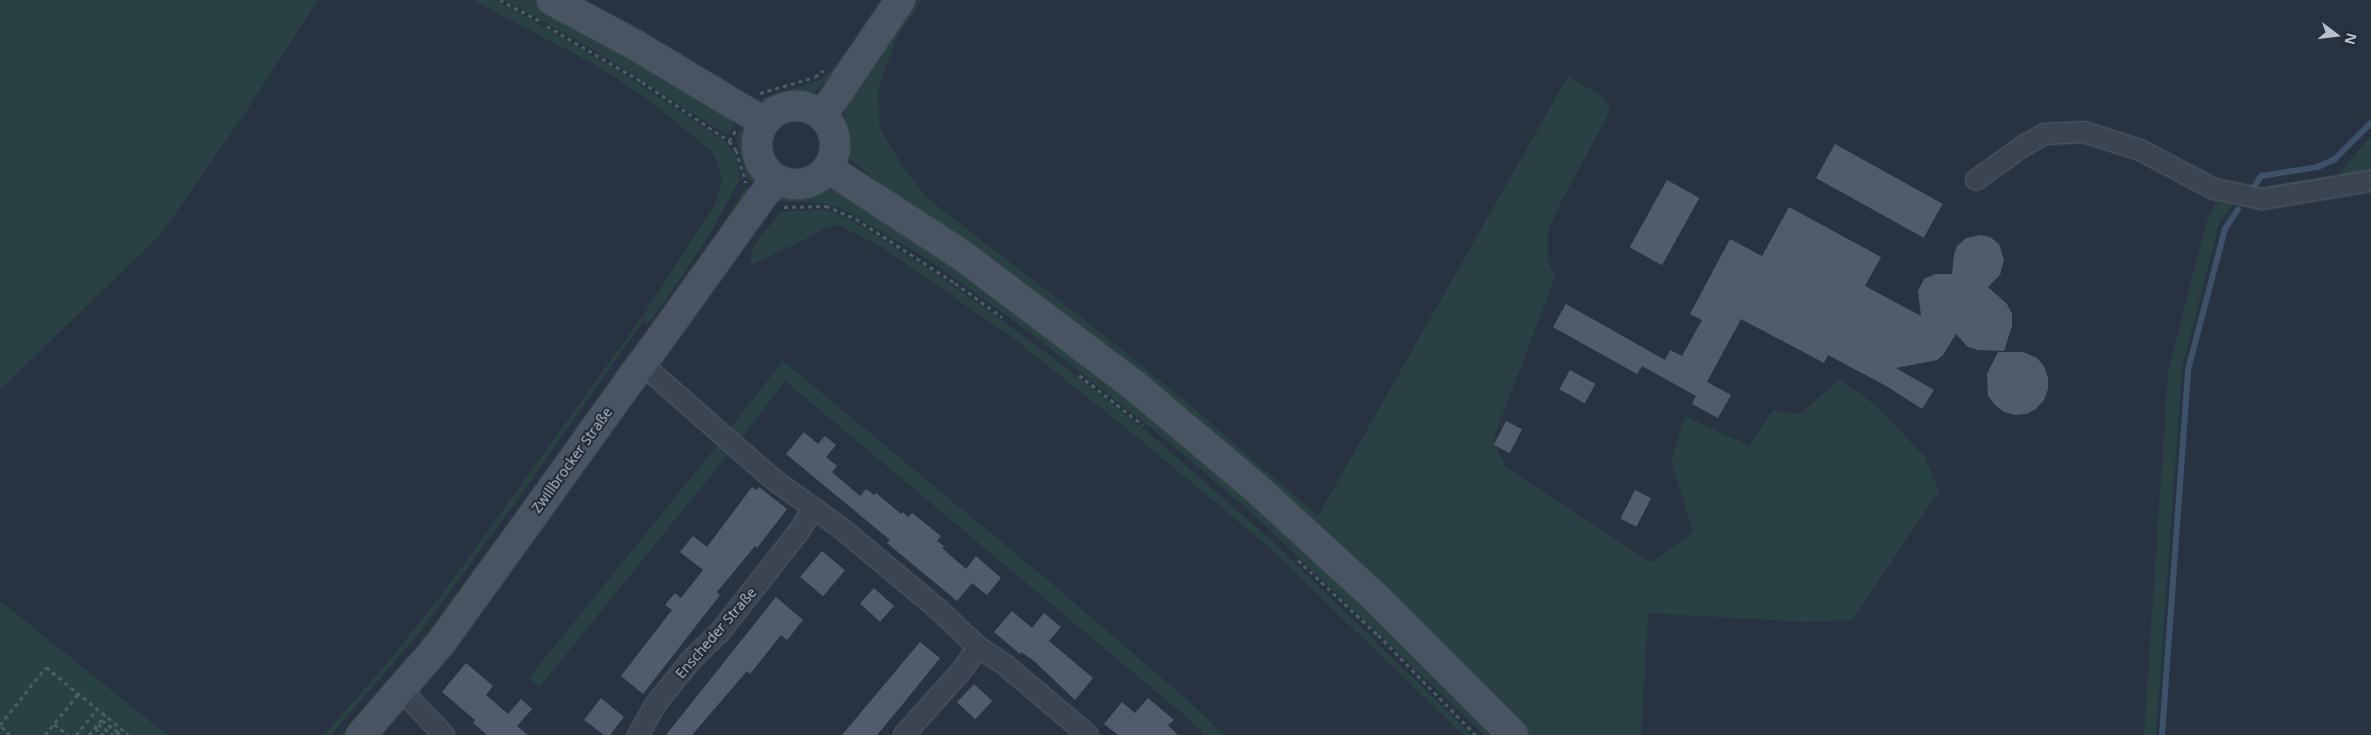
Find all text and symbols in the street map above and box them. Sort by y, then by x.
north arrow [2311,10,2361,60]
text: N [2340,31,2362,47]
street label: Zwillbrocker Straße [528,404,616,516]
street label: Enscheder Straße [672,584,760,682]

